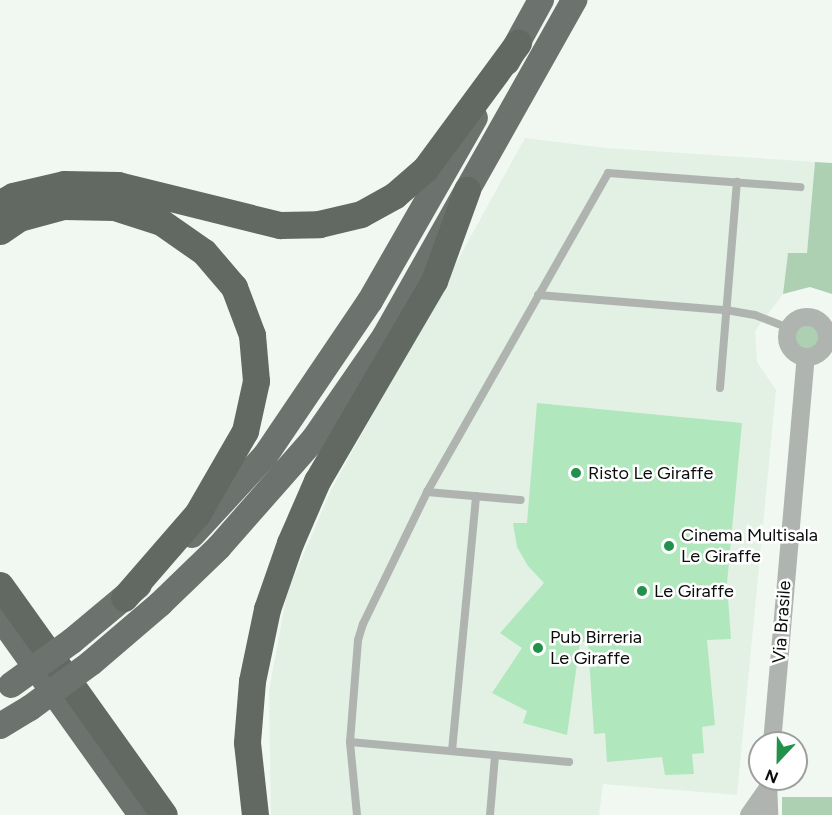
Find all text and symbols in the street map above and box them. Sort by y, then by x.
place label: Risto Le Giraffe [588,462,713,484]
marker: Risto Le Giraffe [569,466,583,480]
place label: Cinema Multisala Le Giraffe [681,525,818,568]
marker: Cinema Multisala Le Giraffe [662,539,676,553]
place label: Le Giraffe [654,580,734,602]
street label: Via Brasile [768,580,796,664]
marker: Le Giraffe [635,584,649,598]
place label: Pub Birreria Le Giraffe [550,627,642,670]
marker: Pub Birreria Le Giraffe [531,641,545,655]
north arrow [748,731,808,791]
text: N [763,765,781,787]

